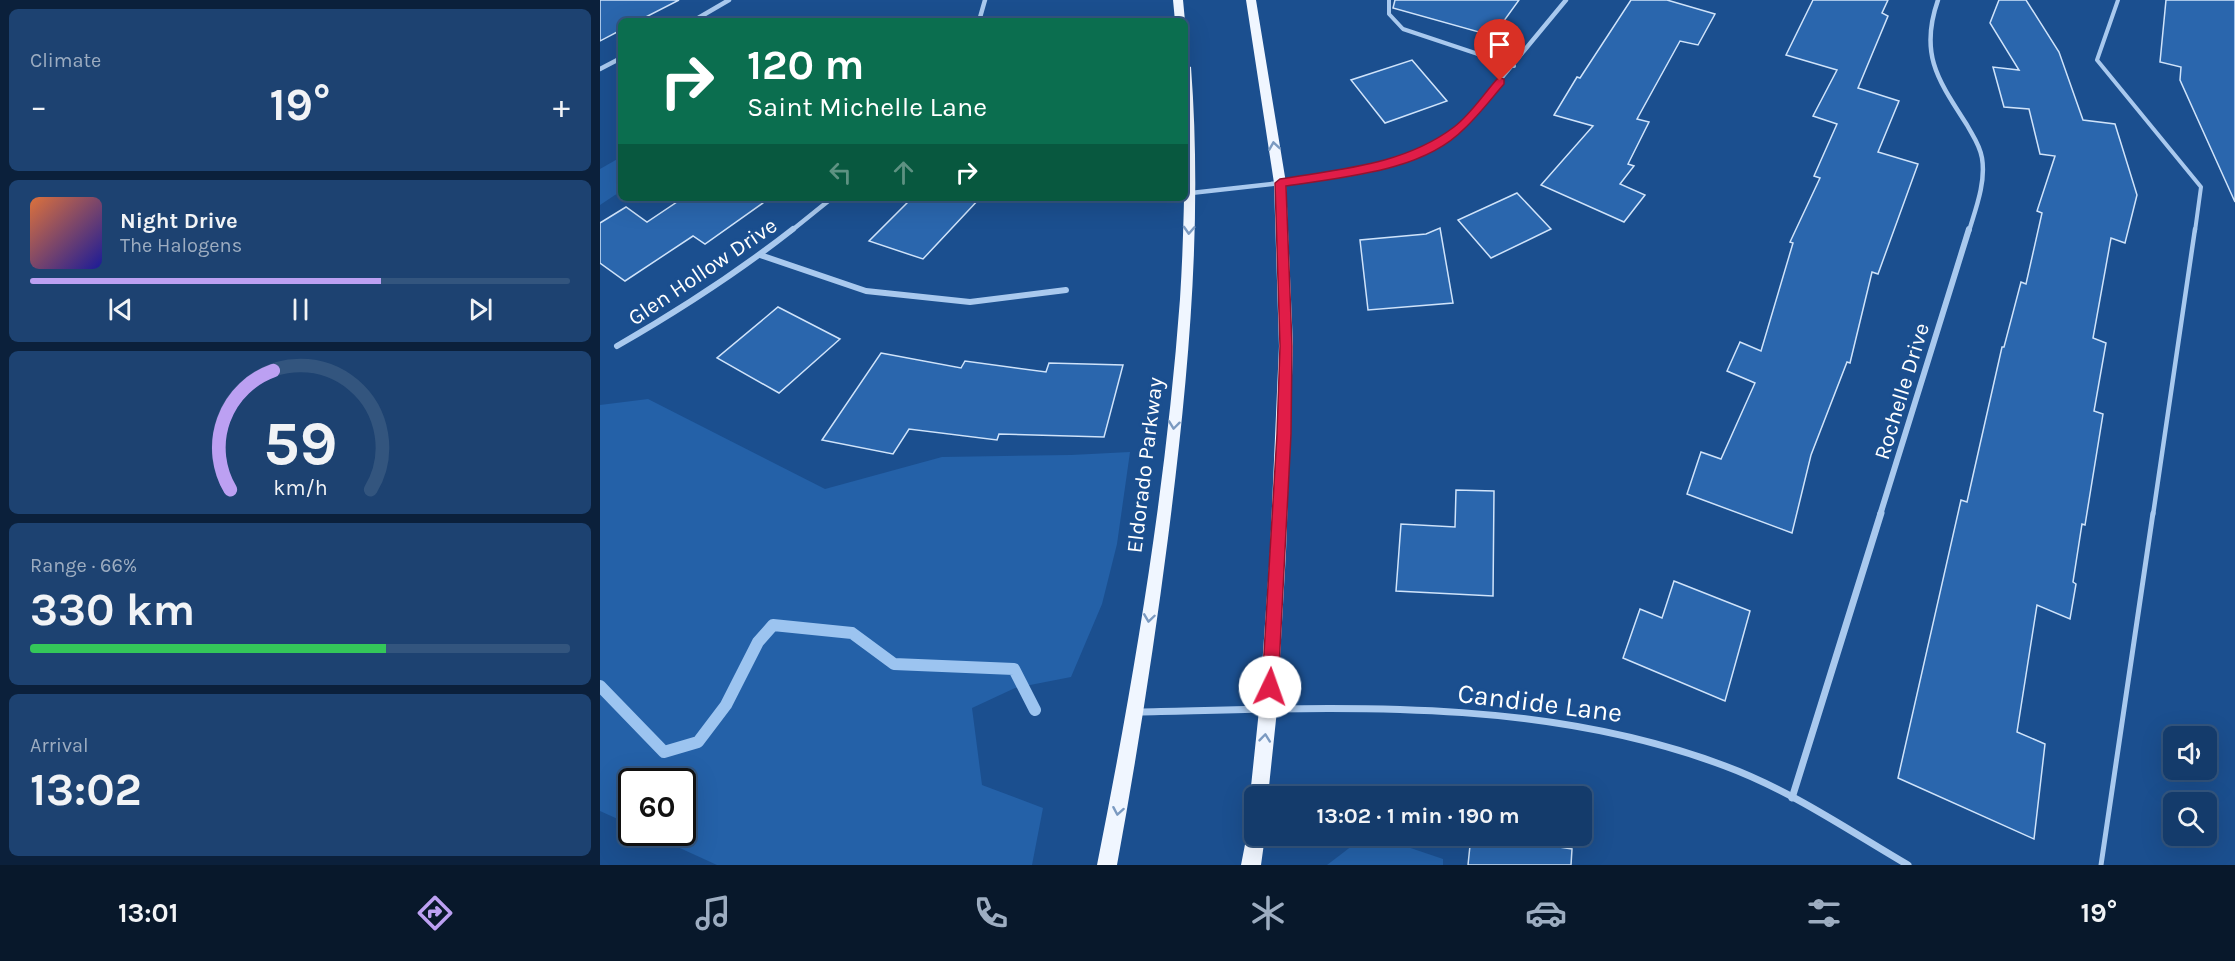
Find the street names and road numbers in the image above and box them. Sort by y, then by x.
street label: Glen Hollow Drive [623,212,782,331]
street label: Rochelle Drive [1869,320,1935,463]
street label: Eldorado Parkway [1121,376,1169,554]
street label: Candide Lane [1456,677,1624,729]

